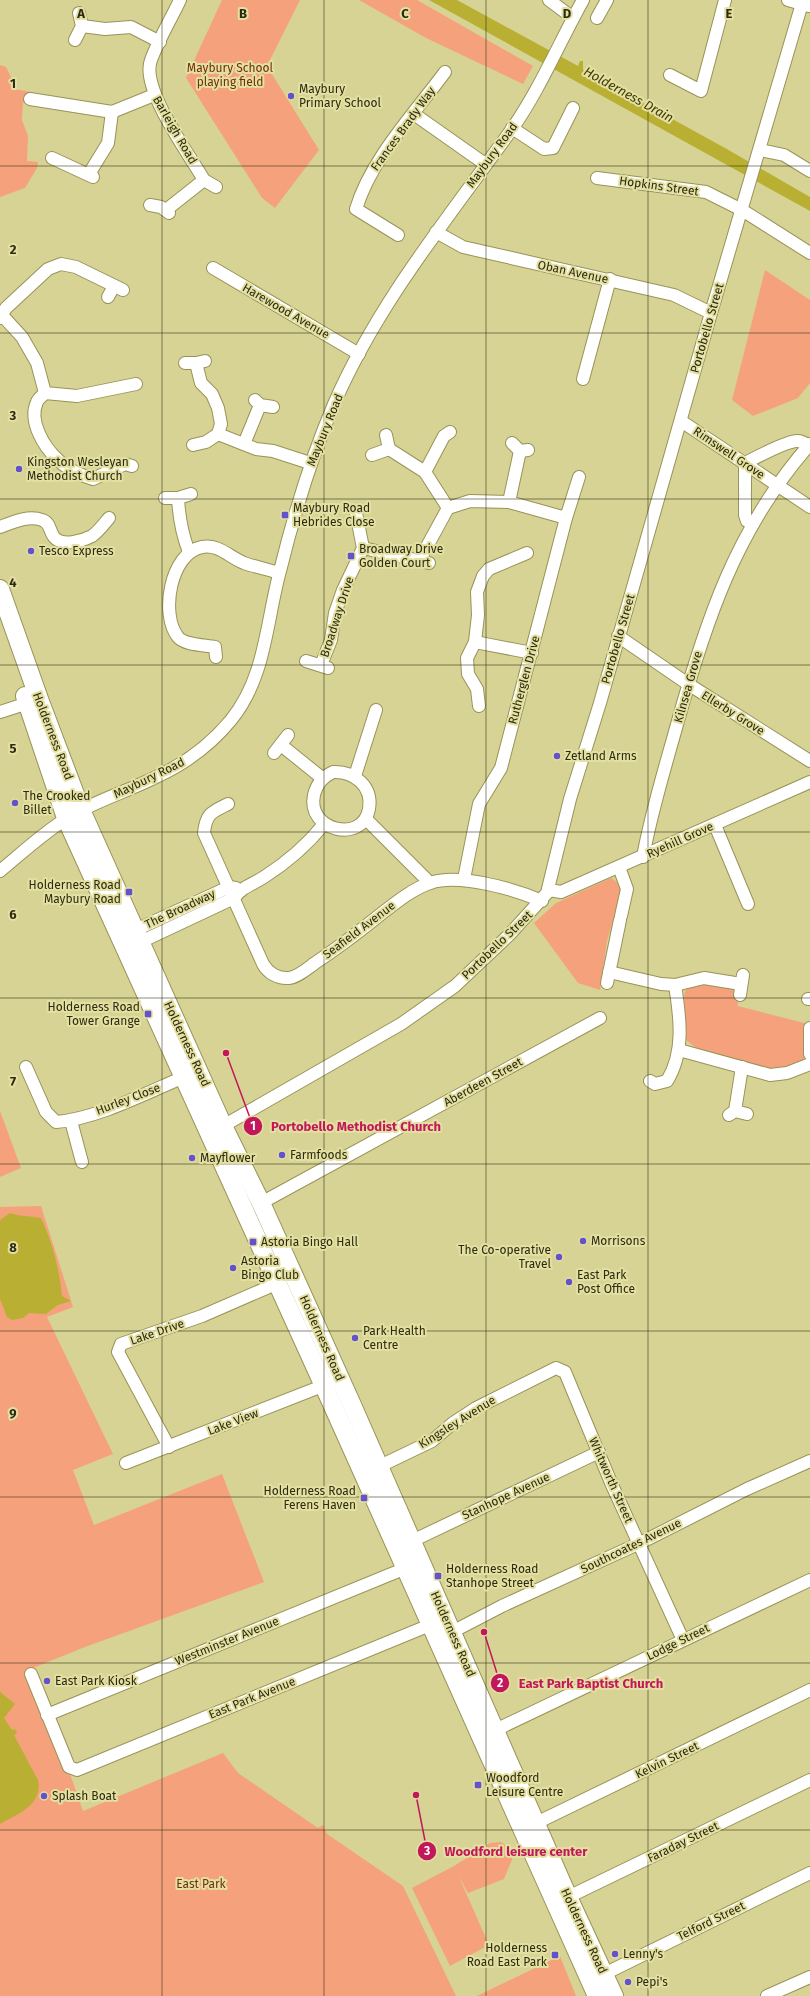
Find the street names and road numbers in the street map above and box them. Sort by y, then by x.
street label: Frances Brady Way [368,84,438,174]
street label: Barleigh Road [150,94,200,166]
street label: Maybury Road [464,120,520,190]
street label: Hopkins Street [618,173,700,199]
street label: Oban Avenue [536,258,610,286]
street label: Harewood Avenue [240,280,332,342]
street label: Portobello Street [687,281,727,375]
street label: Maybury Road [304,392,346,468]
street label: Rimswell Grove [691,424,767,482]
street label: Broadway Drive [317,575,357,659]
street label: Portobello Street [598,592,638,686]
street label: Rutherglen Drive [505,634,543,726]
street label: Kilnsea Grove [671,650,705,724]
street label: Ellerby Grove [699,688,767,738]
street label: Holderness Road [30,690,76,782]
street label: Maybury Road [111,755,187,801]
street label: Ryehill Grove [644,819,716,861]
street label: The Broadway [143,887,217,931]
street label: Seafield Avenue [320,898,398,962]
street label: Portobello Street [459,907,536,982]
street label: Holderness Road [161,999,213,1089]
street label: Aberdeen Street [441,1054,525,1109]
street label: Hurley Close [94,1080,162,1118]
street label: Holderness Road [297,1293,347,1383]
street label: Lake Drive [128,1316,186,1348]
street label: Kingsley Avenue [416,1393,498,1451]
street label: Lake View [206,1406,261,1438]
street label: Whitworth Street [586,1435,636,1525]
street label: Stanhope Avenue [460,1470,552,1522]
street label: Southcoates Avenue [578,1516,684,1576]
street label: Holderness Road [428,1589,478,1679]
street label: Westminster Avenue [173,1614,281,1668]
street label: Lodge Street [644,1620,712,1663]
street label: East Park Avenue [207,1674,297,1722]
street label: Kelvin Street [633,1738,702,1781]
street label: Faraday Street [645,1818,722,1865]
street label: Holderness Road [558,1886,610,1976]
street label: Telford Street [675,1898,748,1943]

